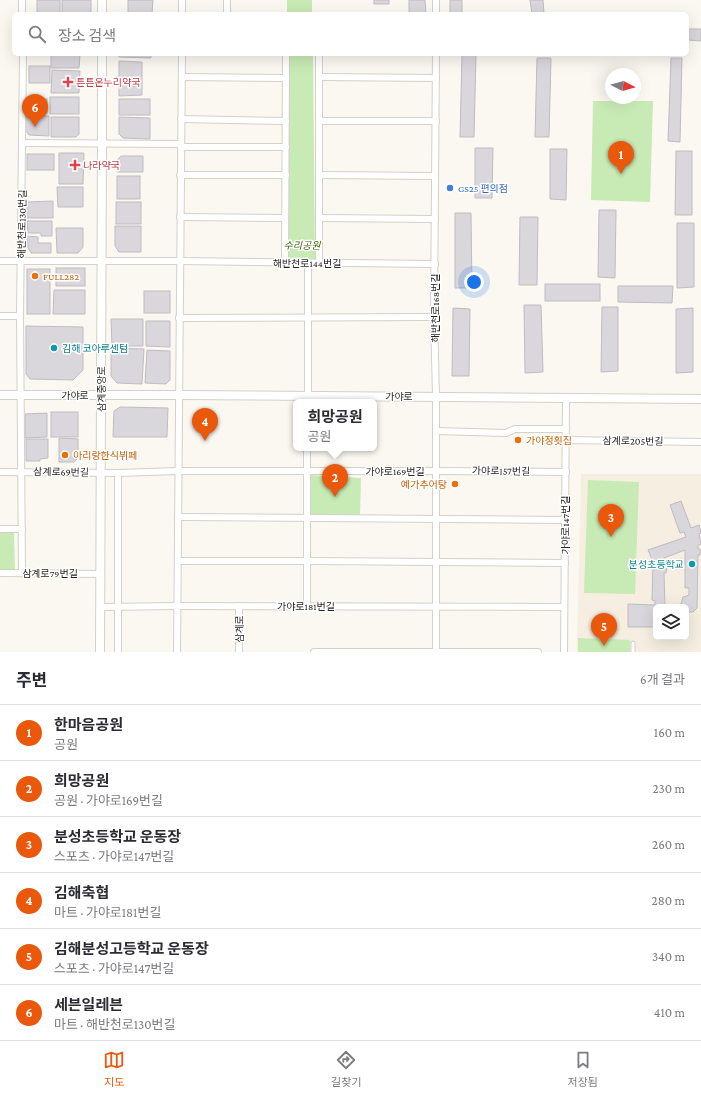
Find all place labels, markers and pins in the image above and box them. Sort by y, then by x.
marker: 튼튼온누리약국 [63,77,73,87]
place label: 튼튼온누리약국 [76,77,140,88]
pin: 6 [22,94,48,127]
pin: 1 [608,141,634,174]
marker: 나라약국 [70,160,80,170]
place label: 나라약국 [83,160,120,171]
marker: GS25 편의점 [445,183,455,193]
place label: GS25 편의점 [458,183,508,194]
marker: FULL282 [30,271,40,281]
place label: FULL282 [43,271,79,282]
marker: 김해 코아루센텀 [49,343,59,353]
place label: 김해 코아루센텀 [62,343,128,354]
pin: 4 [192,408,218,441]
marker: 가야정횟집 [513,435,523,445]
place label: 가야정횟집 [526,435,572,446]
marker: 아리랑한식뷔페 [60,450,70,460]
place label: 아리랑한식뷔페 [73,450,137,461]
pin: 2 [322,464,348,497]
place label: 예가추어탕 [401,479,447,490]
marker: 예가추어탕 [450,479,460,489]
pin: 3 [598,504,624,537]
place label: 분성초등학교 [629,559,684,570]
marker: 분성초등학교 [687,559,697,569]
pin: 5 [591,613,617,646]

